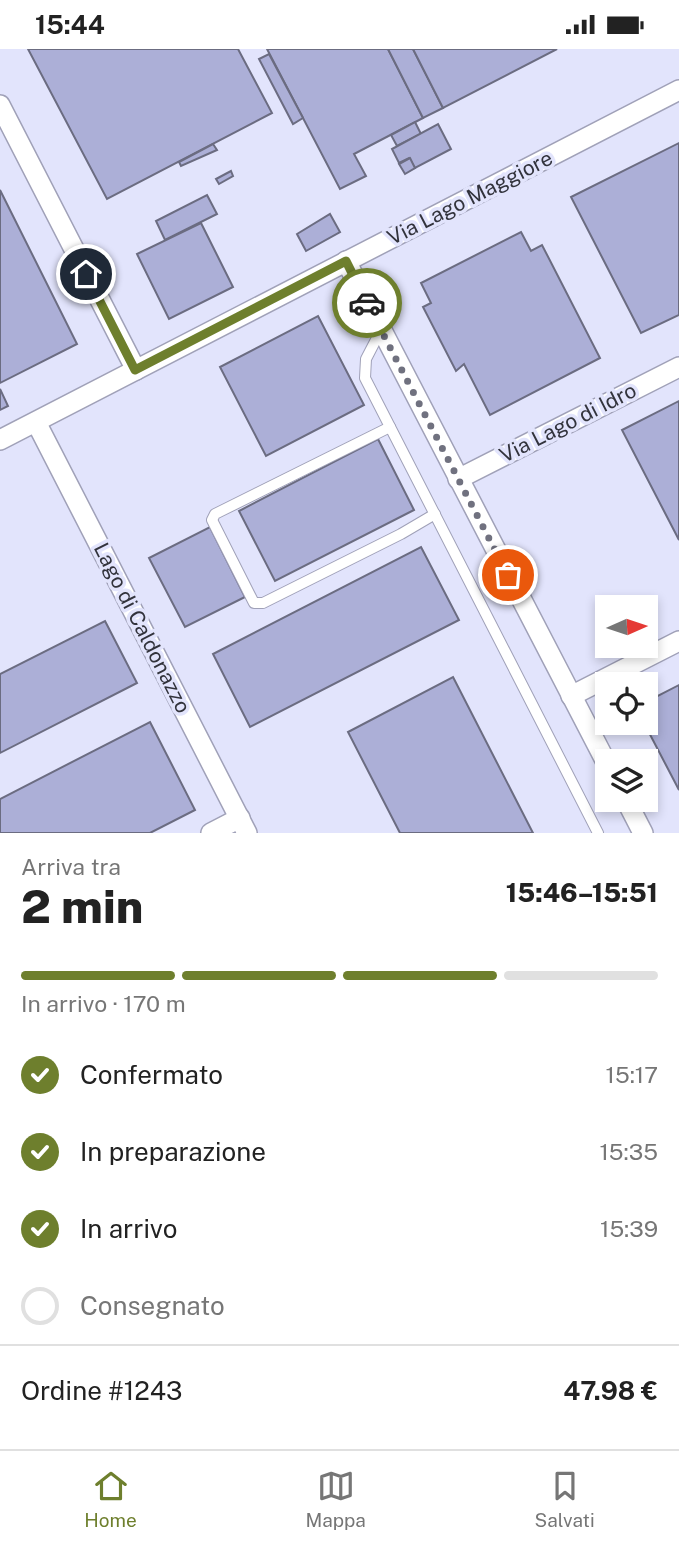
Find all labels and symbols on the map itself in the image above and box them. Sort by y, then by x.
street label: Via Lago Maggiore [383,145,557,250]
pin [56,244,116,304]
courier [332,268,402,338]
street label: Via Lago di Idro [495,377,640,468]
street label: Lago di Caldonazzo [89,538,196,717]
pin [478,545,538,605]
north arrow [595,595,658,658]

